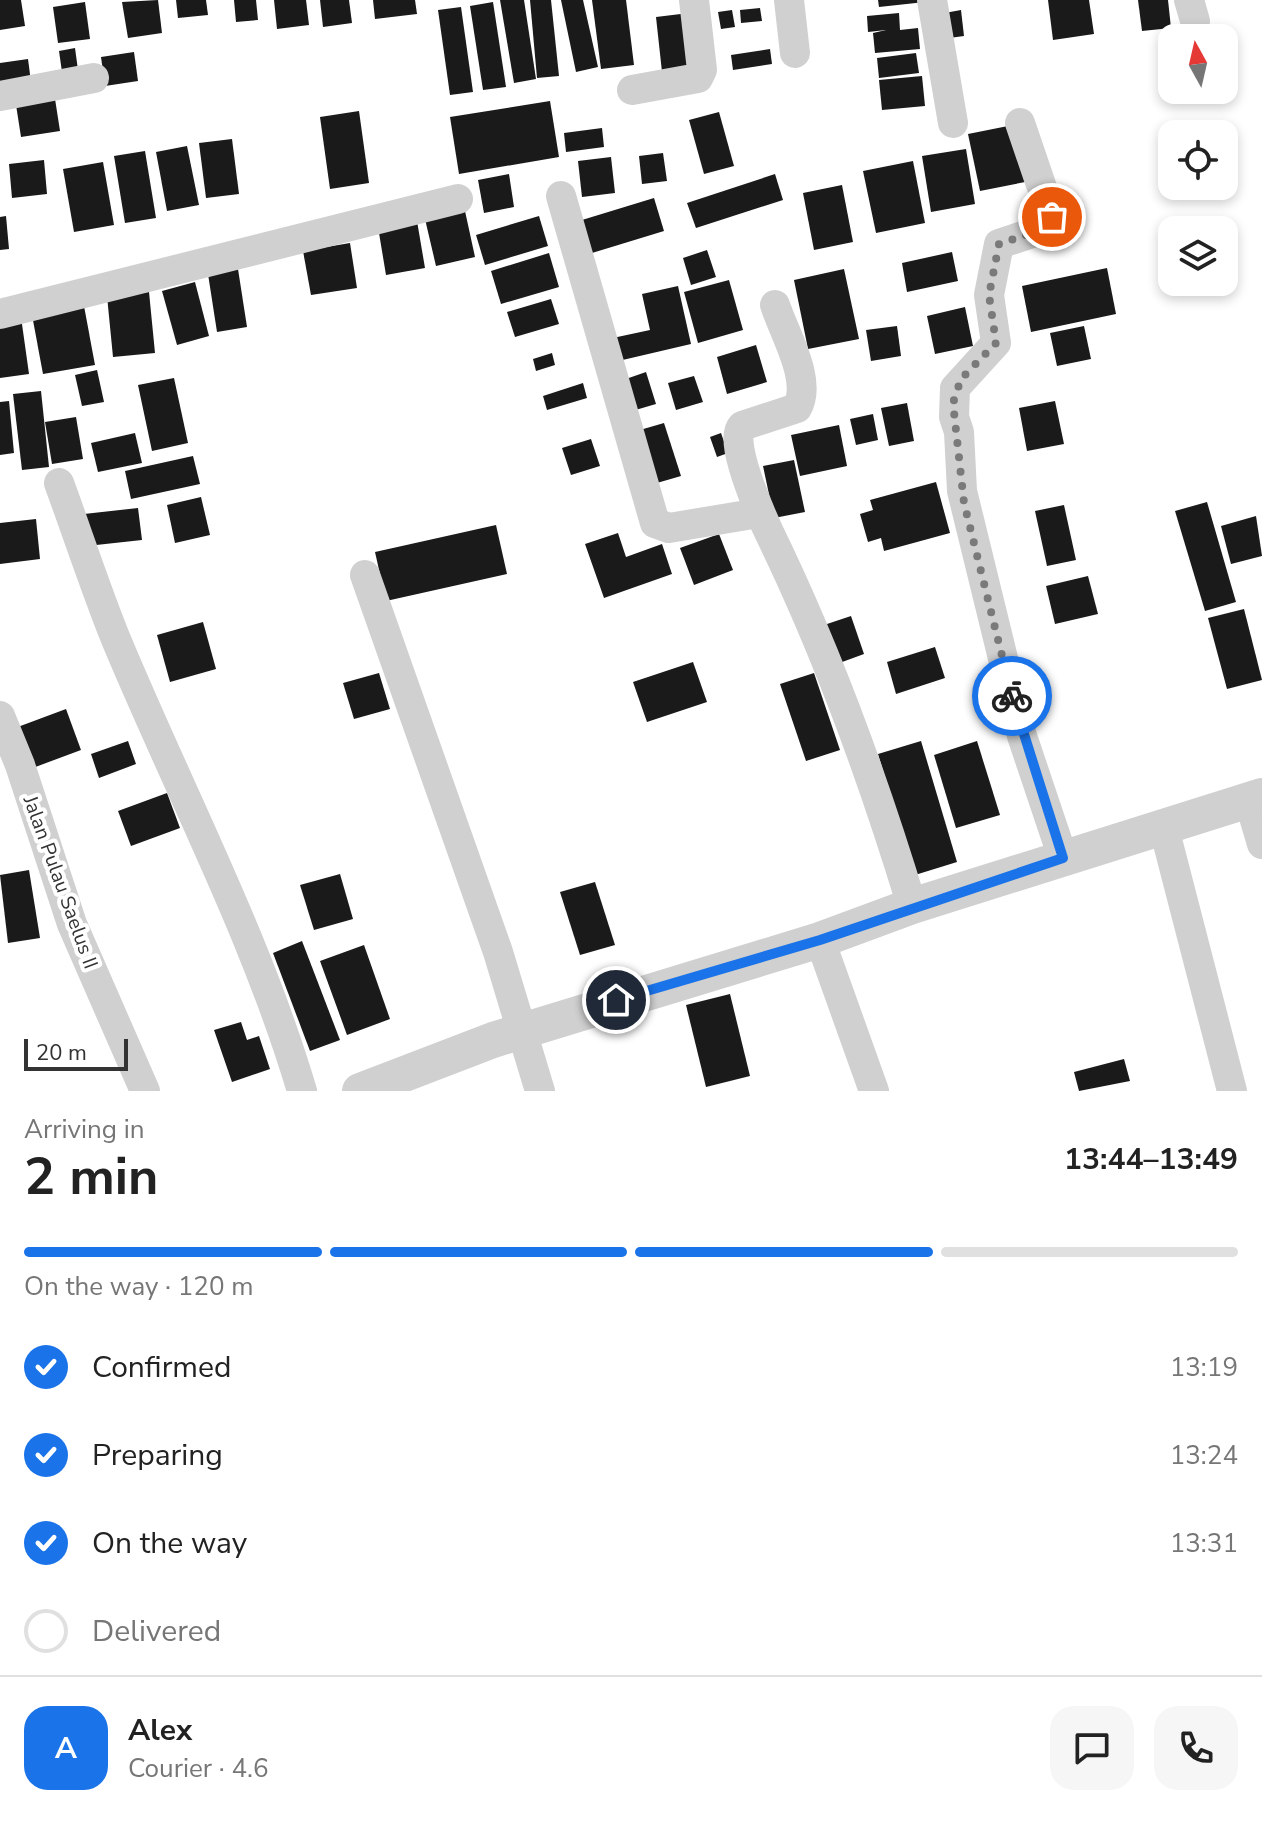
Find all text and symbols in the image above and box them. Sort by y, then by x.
north arrow [1158,24,1238,104]
map controls [1158,24,1238,296]
button: locate [1158,120,1238,200]
pin [1018,183,1086,251]
icon: bag [1030,195,1074,239]
button: layers [1158,216,1238,296]
courier [972,656,1052,736]
icon: bike [990,674,1034,718]
street label: Jalan Pulau Saelus II [16,791,104,972]
pin [582,966,650,1034]
icon: home [594,978,638,1022]
scale bar [24,1035,128,1071]
text: 20 m [36,1038,87,1068]
text: Arriving in [24,1112,145,1147]
text: 13:44–13:49 [1064,1139,1238,1180]
text: 2 min [24,1141,159,1212]
text: On the way · 120 m [24,1269,253,1304]
icon: check [24,1345,68,1389]
text: Confirmed [92,1347,232,1388]
text: 13:19 [1170,1350,1238,1385]
icon: check [24,1433,68,1477]
text: Preparing [92,1435,223,1476]
text: 13:24 [1170,1438,1238,1473]
icon: check [24,1521,68,1565]
text: On the way [92,1523,247,1564]
text: 13:31 [1170,1526,1238,1561]
text: Delivered [92,1611,221,1652]
button: chat [1050,1706,1134,1790]
button: phone [1154,1706,1238,1790]
text: Alex [128,1710,192,1751]
text: A [55,1728,77,1769]
text: Courier · 4.6 [128,1751,269,1786]

